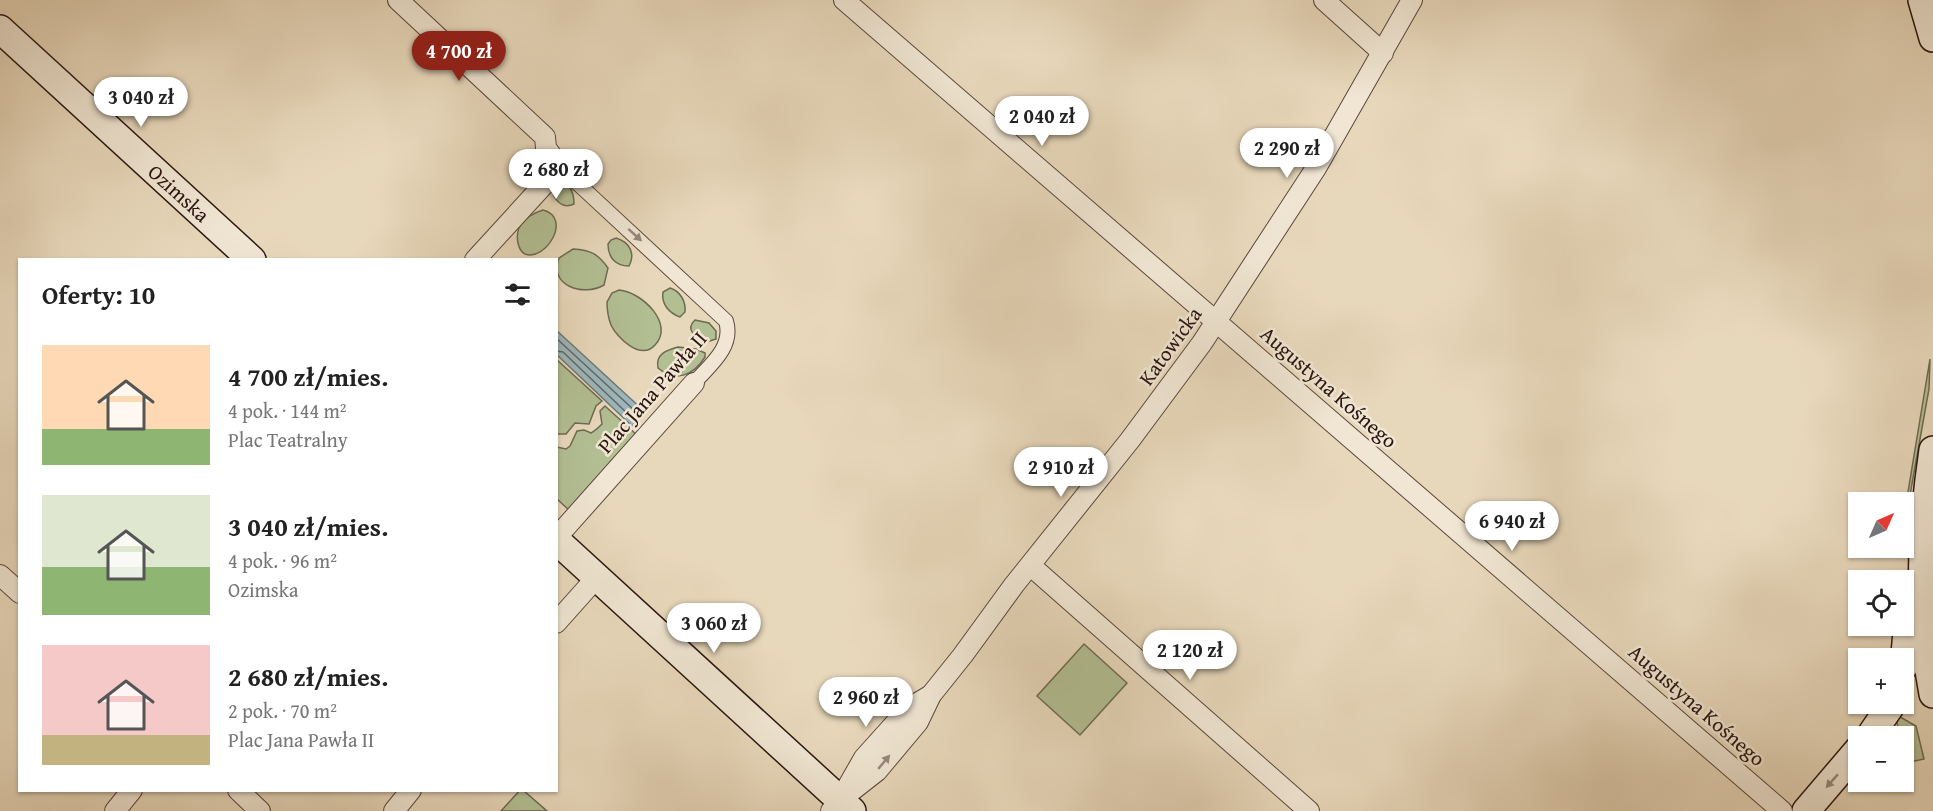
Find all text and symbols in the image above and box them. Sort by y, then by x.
pin: 4 700 zł [397,31,521,82]
text: 4 700 zł [426,36,492,65]
pin: 3 040 zł [79,77,203,128]
text: 3 040 zł [108,82,174,111]
pin: 2 040 zł [980,96,1104,147]
text: 2 040 zł [1009,101,1075,130]
pin: 2 290 zł [1225,128,1349,179]
text: 2 290 zł [1254,133,1320,162]
pin: 2 680 zł [494,149,618,200]
text: 2 680 zł [523,154,589,183]
street label: Ozimska [141,157,217,229]
one-way arrow [627,228,642,242]
text: Oferty: 10 [42,275,155,314]
icon: filters [501,278,534,311]
street label: Katowicka [1131,300,1209,392]
street label: Augustyna Kośnego [1254,319,1404,455]
street label: Plac Jana Pawła II [590,324,714,460]
text: 4 700 zł/mies. [228,357,388,396]
icon: home [90,369,162,441]
text: 4 pok. · 144 m² [228,396,347,425]
text: Plac Teatralny [228,425,348,454]
pin: 2 910 zł [999,447,1123,498]
text: 2 910 zł [1028,452,1094,481]
north arrow [1848,492,1914,558]
map controls [1848,492,1914,792]
pin: 6 940 zł [1450,501,1574,552]
text: 6 940 zł [1479,506,1545,535]
text: 3 040 zł/mies. [228,507,388,546]
icon: home [90,519,162,591]
text: 4 pok. · 96 m² [228,546,337,575]
button: locate [1848,570,1914,636]
text: Ozimska [228,575,298,604]
pin: 3 060 zł [652,603,776,654]
text: 3 060 zł [681,608,747,637]
pin: 2 120 zł [1128,630,1252,681]
text: 2 120 zł [1157,635,1223,664]
street label: Augustyna Kośnego [1622,637,1772,773]
button: + [1848,648,1914,714]
text: 2 680 zł/mies. [228,657,388,696]
icon: home [90,669,162,741]
pin: 2 960 zł [804,677,928,728]
text: 2 960 zł [833,682,899,711]
text: 2 pok. · 70 m² [228,696,337,725]
text: Plac Jana Pawła II [228,725,374,754]
button: − [1848,726,1914,792]
one-way arrow [878,754,891,770]
one-way arrow [1825,773,1839,788]

